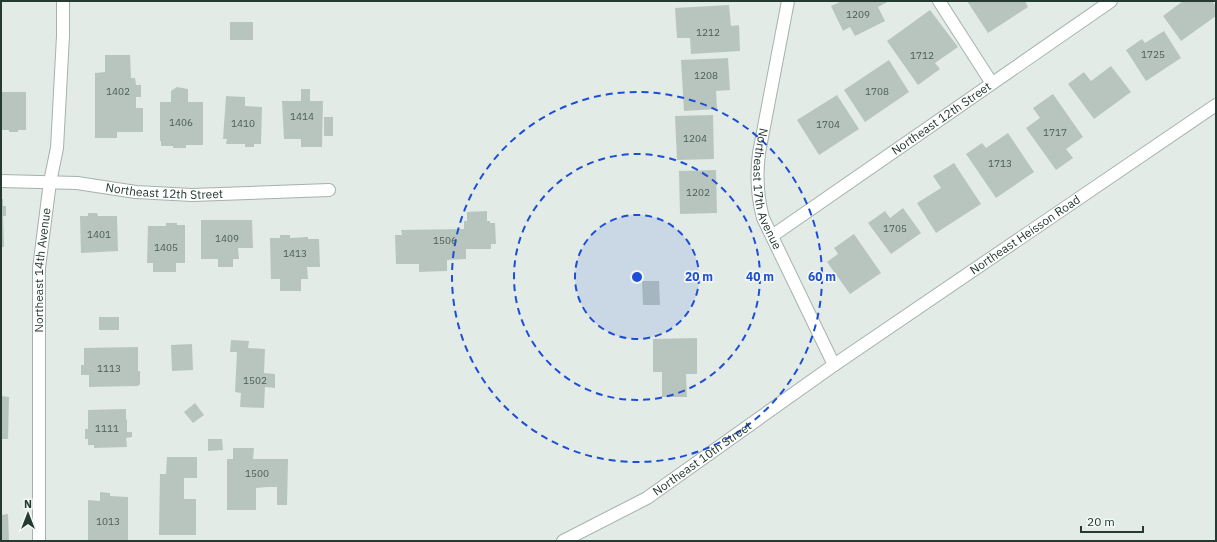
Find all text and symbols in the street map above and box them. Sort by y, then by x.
house number: 1209 [846,8,870,21]
house number: 1212 [696,26,720,39]
house number: 1725 [1141,48,1165,61]
house number: 1712 [910,49,934,62]
house number: 1208 [694,69,718,82]
street label: Northeast 12th Street [888,78,994,158]
house number: 1402 [106,85,130,98]
house number: 1708 [865,85,889,98]
house number: 1414 [290,110,314,123]
house number: 1406 [169,116,193,129]
house number: 1410 [231,117,255,130]
house number: 1704 [816,118,840,131]
house number: 1717 [1043,126,1067,139]
street label: Northeast 17th Avenue [750,127,785,252]
house number: 1204 [683,132,707,145]
house number: 1713 [988,157,1012,170]
street label: Northeast 12th Street [105,179,223,202]
house number: 1202 [686,186,710,199]
street label: Northeast Heisson Road [967,192,1083,277]
street label: Northeast 14th Avenue [31,207,54,332]
house number: 1705 [883,222,907,235]
house number: 1401 [87,228,111,241]
house number: 1409 [215,232,239,245]
house number: 1506 [433,234,457,247]
house number: 1405 [154,241,178,254]
house number: 1413 [283,247,307,260]
text: 20 m [685,269,713,284]
text: 40 m [746,269,774,284]
text: 60 m [808,269,836,284]
centre of rings [630,270,644,284]
house number: 1113 [97,362,121,375]
house number: 1502 [243,374,267,387]
street label: Northeast 10th Street [649,418,754,499]
house number: 1111 [95,422,119,435]
house number: 1500 [245,467,269,480]
north arrow [8,494,48,534]
text: N [24,497,32,511]
scale bar [1081,508,1143,534]
text: 20 m [1087,514,1115,529]
house number: 1013 [96,515,120,528]

